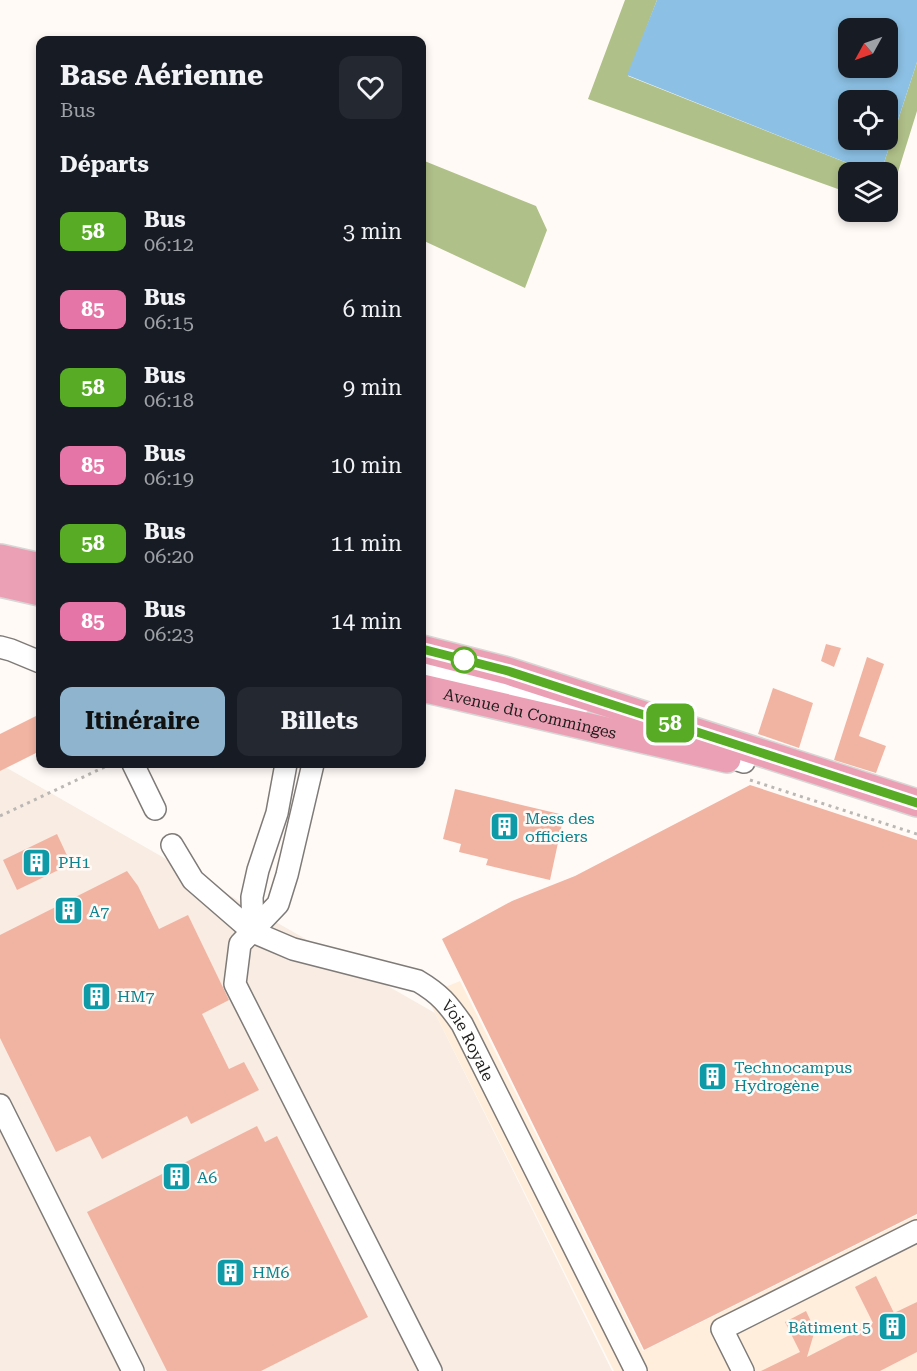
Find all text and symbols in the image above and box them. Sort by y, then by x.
north arrow [838,18,898,78]
map controls [838,18,898,222]
button: heart [339,56,402,119]
text: Base Aérienne [60,59,264,92]
button: locate [838,90,898,150]
text: Bus [60,98,95,122]
text: Départs [60,152,149,177]
button: layers [838,162,898,222]
text: Bus [144,207,186,232]
text: 58 [81,219,105,243]
text: 3 min [343,219,402,244]
text: 06:12 [144,232,194,256]
text: Bus [144,285,186,310]
text: 85 [81,297,105,321]
text: 6 min [343,297,402,322]
text: 06:15 [144,310,194,334]
text: Bus [144,363,186,388]
text: 58 [81,375,105,399]
text: 9 min [343,375,402,400]
text: 06:18 [144,388,194,412]
text: Bus [144,441,186,466]
text: 85 [81,453,105,477]
text: 10 min [331,453,402,478]
text: 06:19 [144,466,194,490]
text: Bus [144,519,186,544]
text: 58 [81,531,105,555]
text: 11 min [331,531,402,556]
text: 06:20 [144,544,194,568]
text: Bus [144,597,186,622]
text: 85 [81,609,105,633]
text: 14 min [331,609,402,634]
text: 06:23 [144,622,194,646]
unlabelled marker [451,647,477,673]
street label: Avenue du Comminges [442,684,619,743]
button: Itinéraire [60,687,225,756]
button: Billets [237,687,402,756]
line badge: 58 [643,704,697,742]
text: 58 [658,711,682,735]
place label: Mess des officiers [525,809,595,846]
building icon: Mess des officiers [488,811,520,843]
building icon: PH1 [21,846,53,878]
place label: PH1 [58,853,91,872]
building icon: A7 [52,895,84,927]
place label: A7 [89,902,109,921]
building icon: HM7 [80,980,112,1012]
place label: HM7 [117,987,155,1006]
street label: Voie Royale [437,996,498,1084]
place label: Technocampus Hydrogène [734,1058,853,1095]
building icon: Technocampus Hydrogène [697,1060,729,1092]
building icon: A6 [160,1161,192,1193]
place label: A6 [197,1168,217,1187]
building icon: HM6 [215,1256,247,1288]
place label: HM6 [252,1263,290,1282]
building icon: Bâtiment 5 [876,1311,908,1343]
place label: Bâtiment 5 [788,1318,871,1337]

